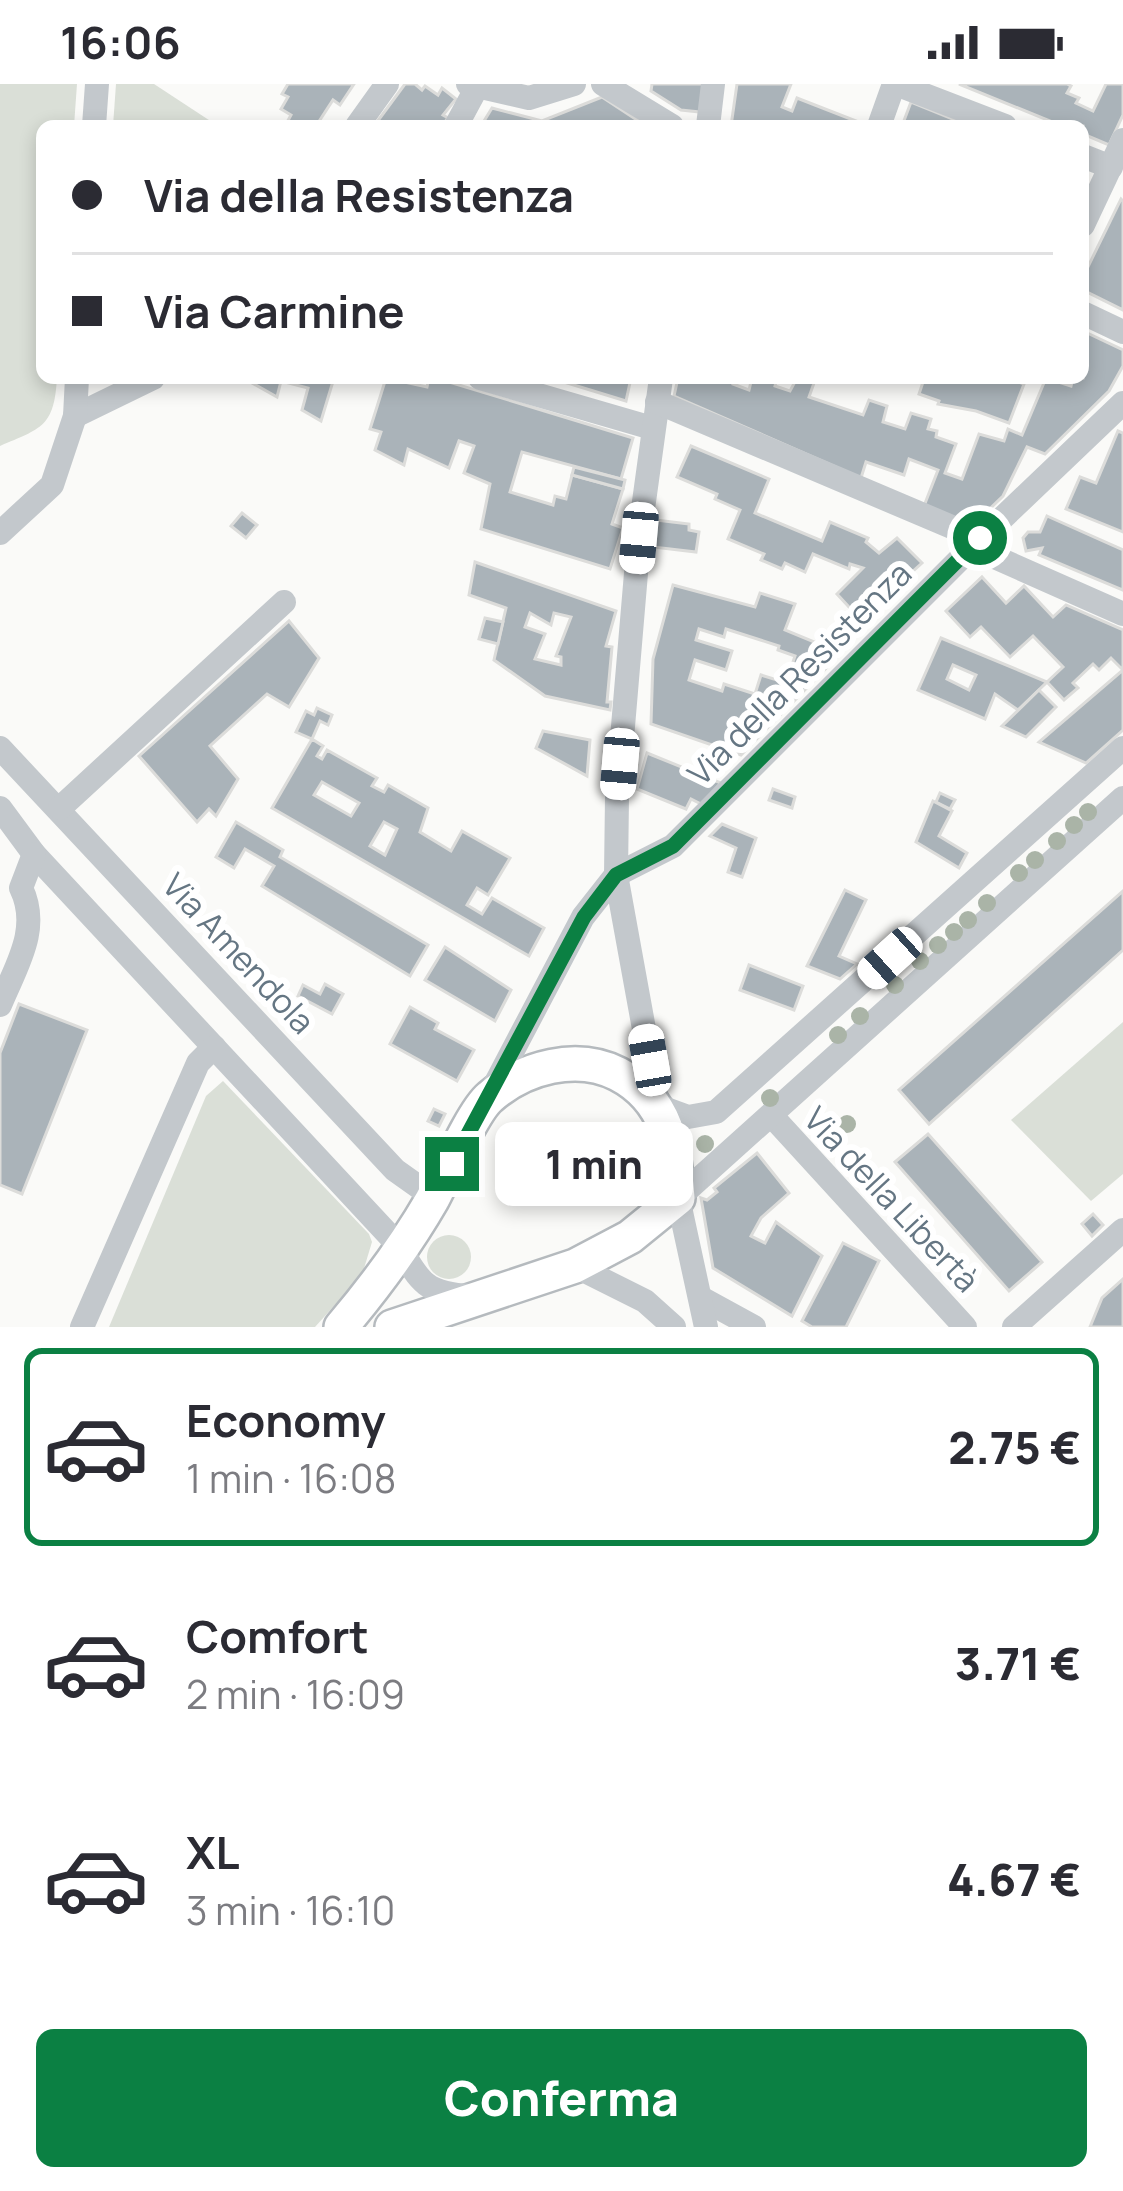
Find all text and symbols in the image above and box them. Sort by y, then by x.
text: 16:06 [60,11,181,73]
text: Via della Resistenza [144,164,574,226]
text: Via Carmine [144,280,405,342]
car [618,501,660,575]
route start [953,511,1007,565]
street label: Via della Resistenza [677,551,921,795]
car [599,727,641,801]
street label: Via Amendola [153,863,325,1043]
car [851,921,929,995]
car [626,1021,674,1099]
street label: Via della Libertà [794,1097,990,1301]
callout: 1 min [494,1122,692,1206]
route end [425,1137,479,1191]
text: 1 min [545,1137,643,1191]
text: Economy [186,1389,386,1451]
icon: car [42,1393,150,1501]
text: 2.75 € [948,1416,1081,1478]
text: 1 min · 16:08 [186,1451,396,1505]
text: Comfort [186,1605,369,1667]
icon: car [42,1609,150,1717]
text: 3.71 € [955,1632,1081,1694]
text: 2 min · 16:09 [186,1667,405,1721]
text: XL [186,1821,240,1883]
icon: car [42,1825,150,1933]
text: 4.67 € [947,1848,1081,1910]
text: 3 min · 16:10 [186,1883,395,1937]
button: Conferma [36,2029,1087,2167]

